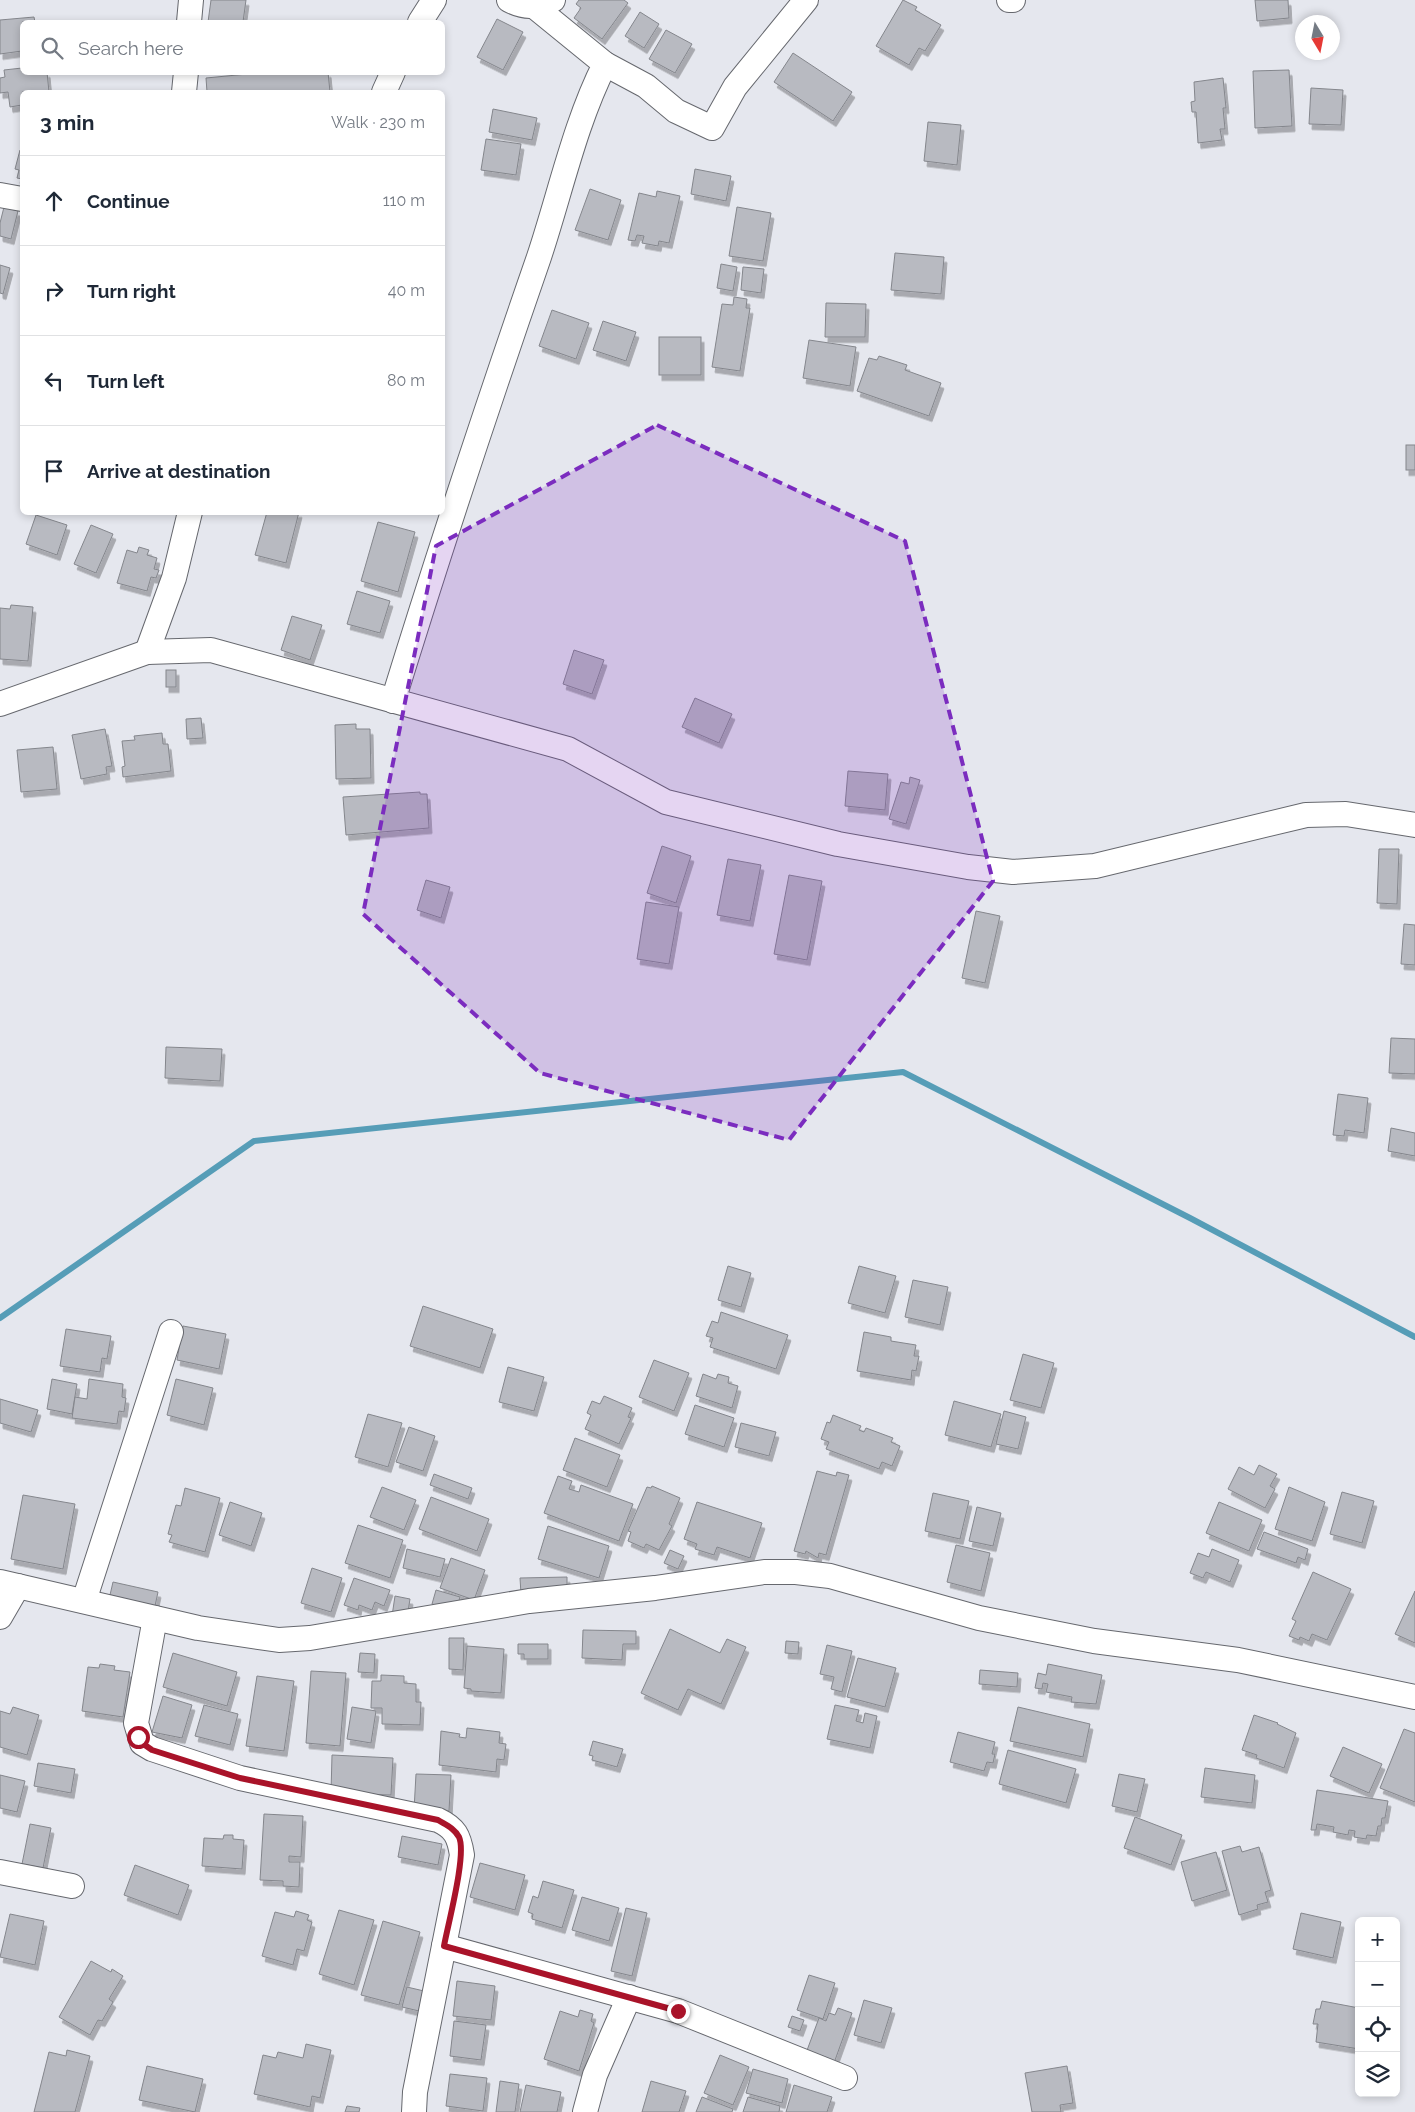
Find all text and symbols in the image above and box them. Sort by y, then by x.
north arrow [1295,15,1340,60]
search box [20,20,445,75]
icon: search [38,34,66,62]
text: Search here [78,37,184,59]
text: 3 min [40,110,94,135]
text: Walk · 230 m [331,113,425,132]
icon: ahead [40,187,68,215]
text: Continue [87,190,170,212]
text: 110 m [383,191,425,210]
icon: right [40,277,68,305]
text: Turn right [87,280,176,302]
text: 40 m [388,281,425,300]
icon: left [40,367,68,395]
text: Turn left [87,370,164,392]
text: 80 m [387,371,425,390]
icon: arrive [40,457,68,485]
text: Arrive at destination [87,460,271,482]
route start [127,1726,150,1749]
map controls [1355,1917,1400,2097]
button: + [1355,1917,1400,1962]
button: − [1355,1962,1400,2007]
route end [667,2000,690,2023]
button: locate [1355,2007,1400,2052]
button: layers [1355,2052,1400,2097]

